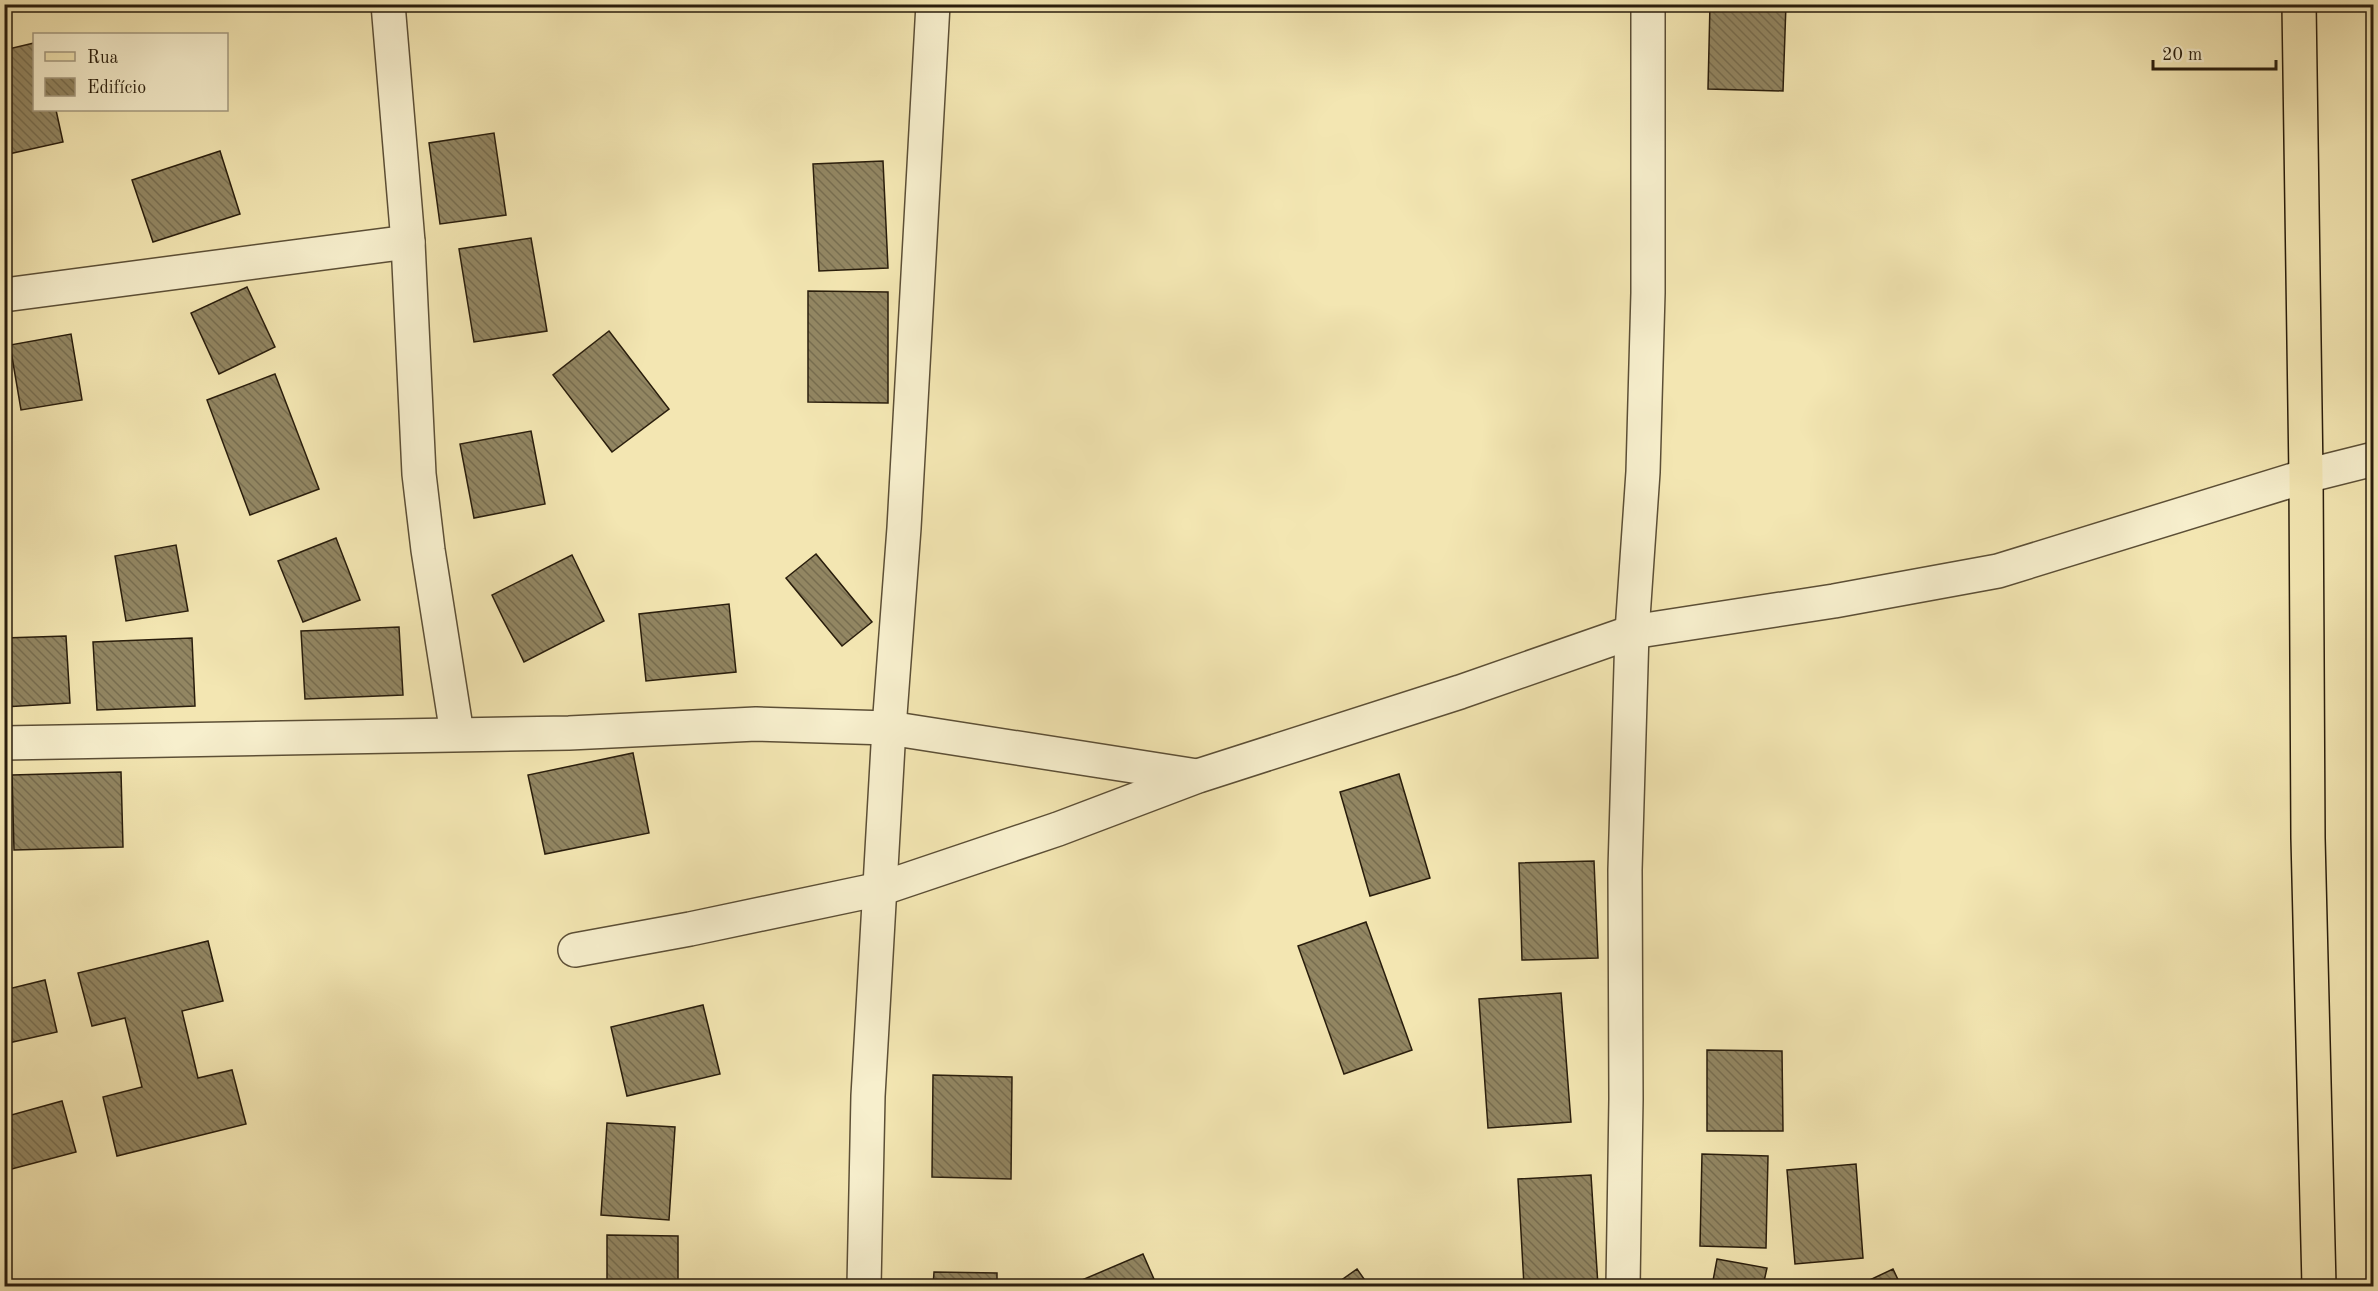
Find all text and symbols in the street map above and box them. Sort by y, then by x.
legend [33,33,228,111]
scale bar [2153,33,2276,71]
text: 20 m [2162,46,2202,64]
text: Rua [87,49,118,67]
text: Edifício [87,79,146,97]

